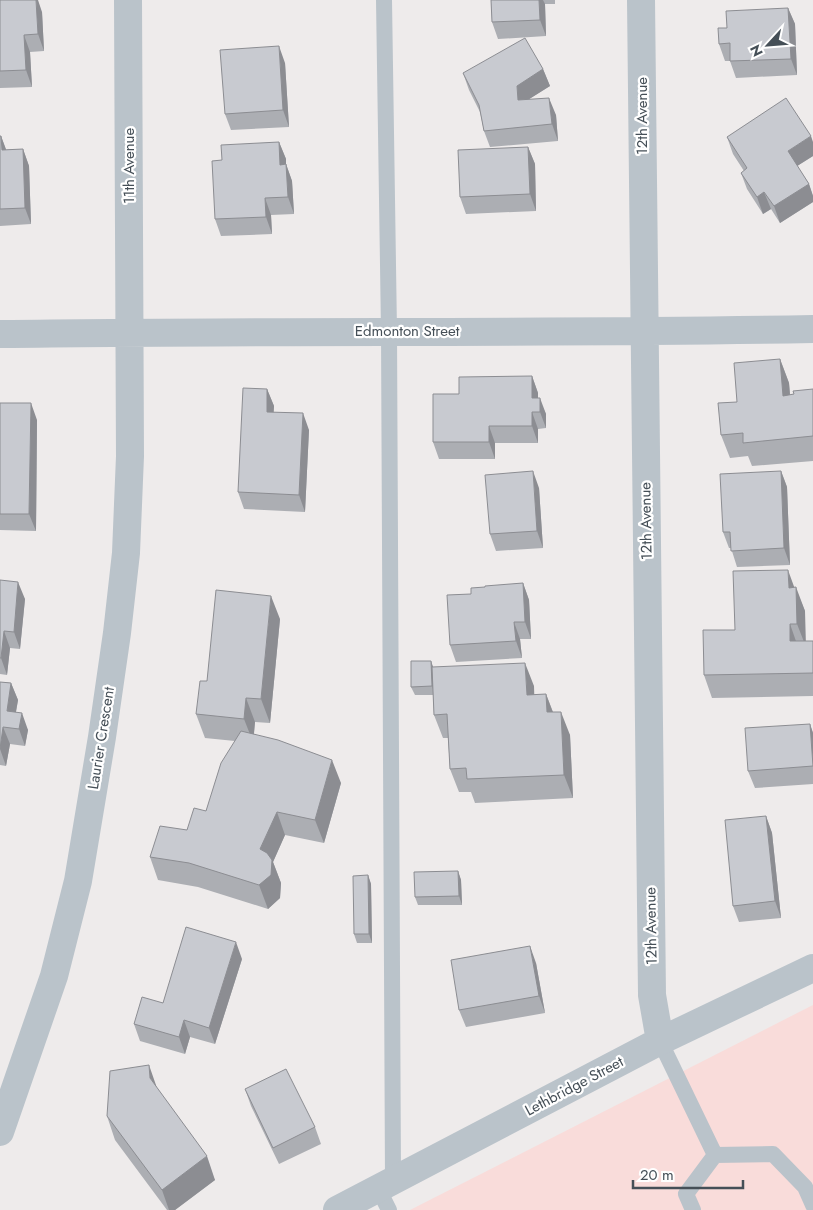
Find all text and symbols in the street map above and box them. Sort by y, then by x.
north arrow [743,20,793,70]
text: N [745,41,768,60]
street label: 12th Avenue [631,77,653,155]
street label: 11th Avenue [118,128,140,204]
street label: Edmonton Street [355,320,460,342]
street label: 12th Avenue [634,482,658,560]
street label: Laurier Crescent [82,685,120,791]
street label: 12th Avenue [639,887,663,965]
street label: Lethbridge Street [521,1051,627,1121]
scale bar [633,1158,743,1190]
text: 20 m [640,1164,674,1186]

